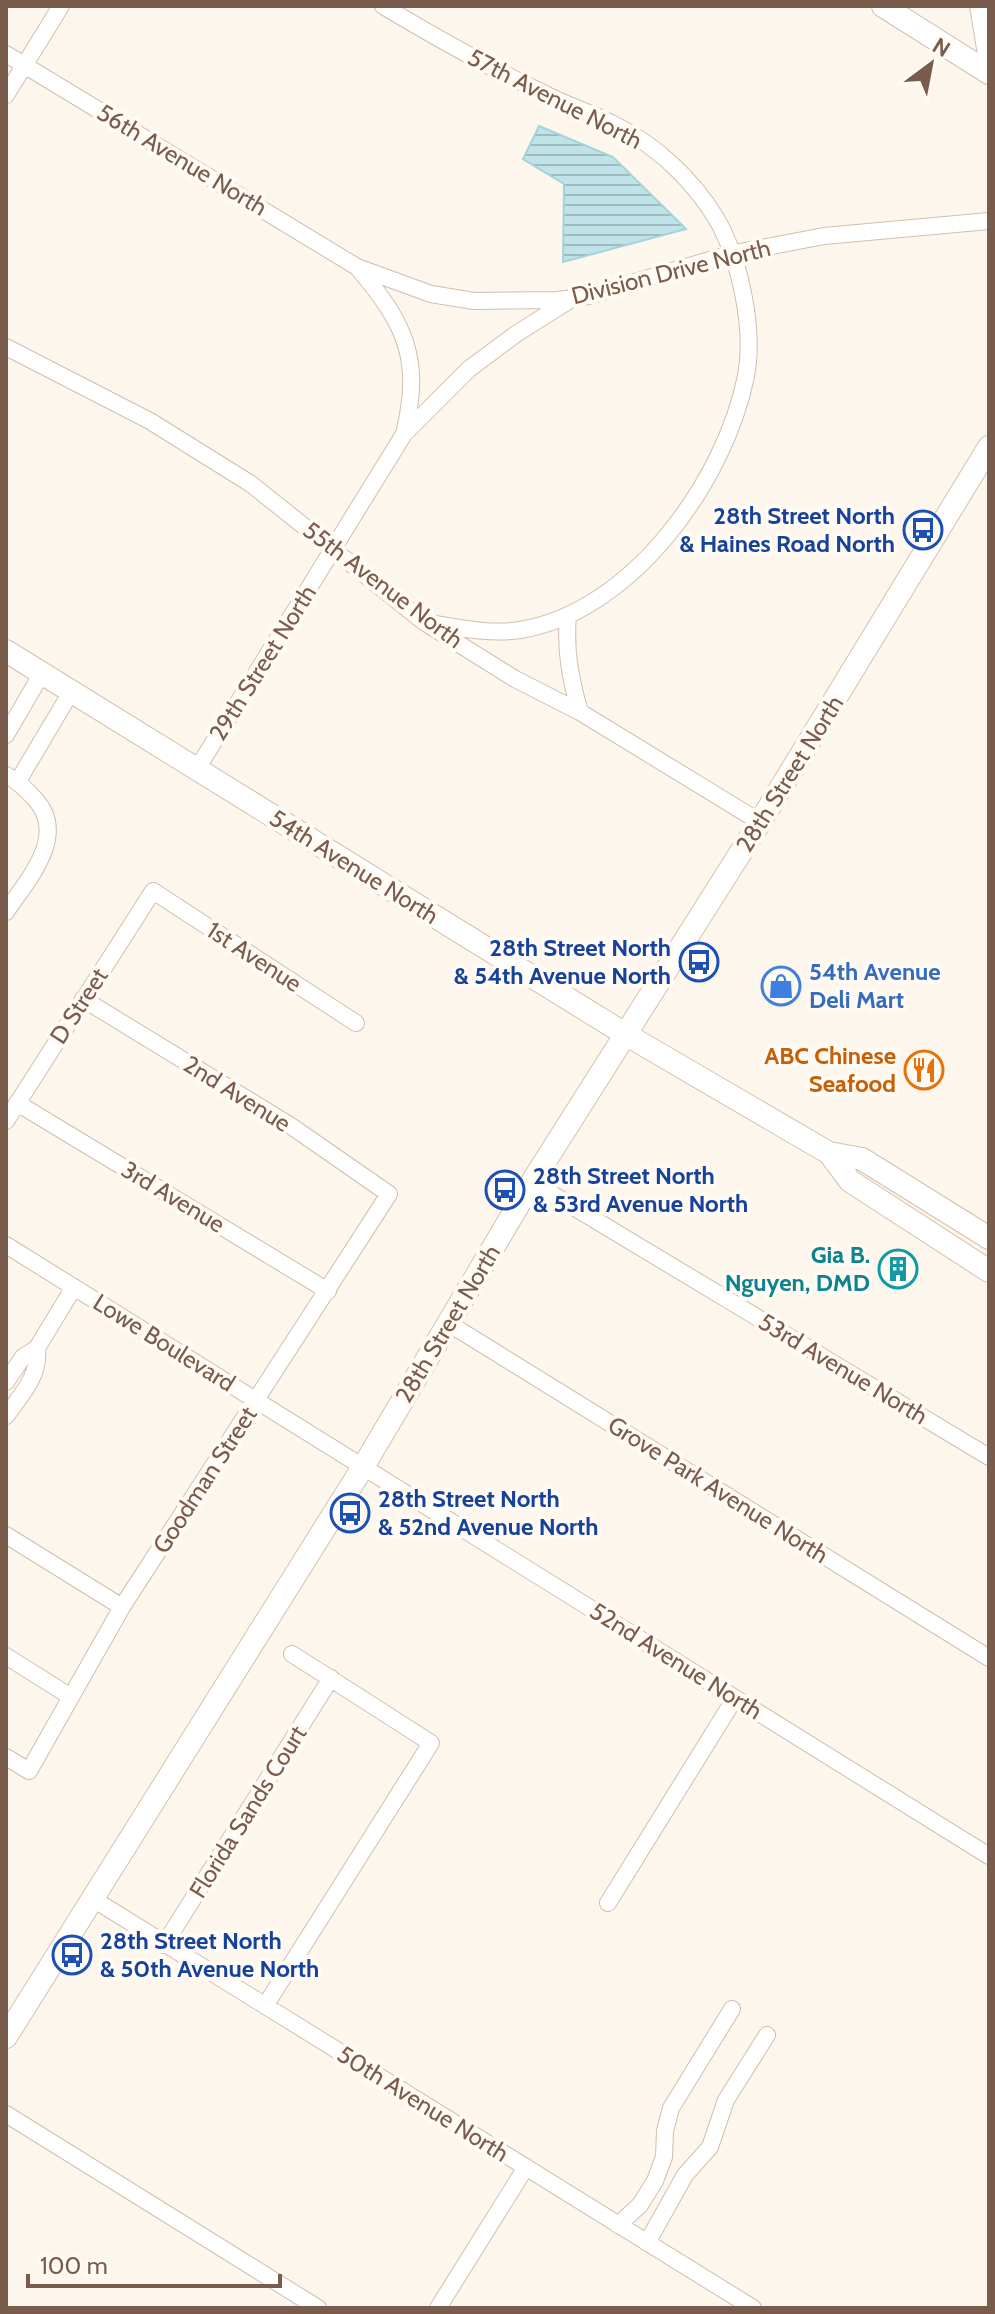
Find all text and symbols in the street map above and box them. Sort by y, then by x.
north arrow [891,24,971,104]
text: N [928,32,955,63]
street label: 57th Avenue North [463,42,647,155]
street label: 56th Avenue North [92,97,272,222]
street label: Division Drive North [568,233,773,310]
place label: 28th Street North & Haines Road North [679,501,895,558]
bus stop icon: 28th Street North & Haines Road North [902,509,944,551]
street label: 55th Avenue North [298,515,469,654]
street label: 29th Street North [203,579,322,746]
street label: 28th Street North [730,690,849,857]
street label: 54th Avenue North [265,803,444,930]
street label: 1st Avenue [201,915,307,998]
place label: 28th Street North & 54th Avenue North [454,933,671,990]
bus stop icon: 28th Street North & 54th Avenue North [678,941,720,983]
place label: 54th Avenue Deli Mart [809,957,941,1014]
street label: D Street [43,962,114,1049]
shop icon: 54th Avenue Deli Mart [760,965,802,1007]
place label: ABC Chinese Seafood [764,1041,896,1098]
street label: 2nd Avenue [178,1049,296,1138]
restaurant icon: ABC Chinese Seafood [903,1049,945,1091]
street label: 3rd Avenue [116,1155,230,1239]
place label: 28th Street North & 53rd Avenue North [533,1161,748,1218]
bus stop icon: 28th Street North & 53rd Avenue North [484,1169,526,1211]
street label: 28th Street North [389,1239,506,1408]
place label: Gia B. Nguyen, DMD [725,1240,870,1297]
building icon: Gia B. Nguyen, DMD [877,1248,919,1290]
street label: Lowe Boulevard [88,1288,240,1398]
street label: 53rd Avenue North [754,1307,933,1430]
street label: Goodman Street [146,1401,263,1558]
street label: Grove Park Avenue North [603,1410,834,1569]
place label: 28th Street North & 52nd Avenue North [378,1484,598,1541]
bus stop icon: 28th Street North & 52nd Avenue North [329,1492,371,1534]
street label: 52nd Avenue North [585,1596,768,1725]
street label: Florida Sands Court [183,1720,312,1903]
place label: 28th Street North & 50th Avenue North [100,1926,319,1983]
bus stop icon: 28th Street North & 50th Avenue North [51,1934,93,1976]
street label: 50th Avenue North [332,2039,514,2168]
scale bar [28,2238,280,2288]
text: 100 m [40,2251,108,2280]

